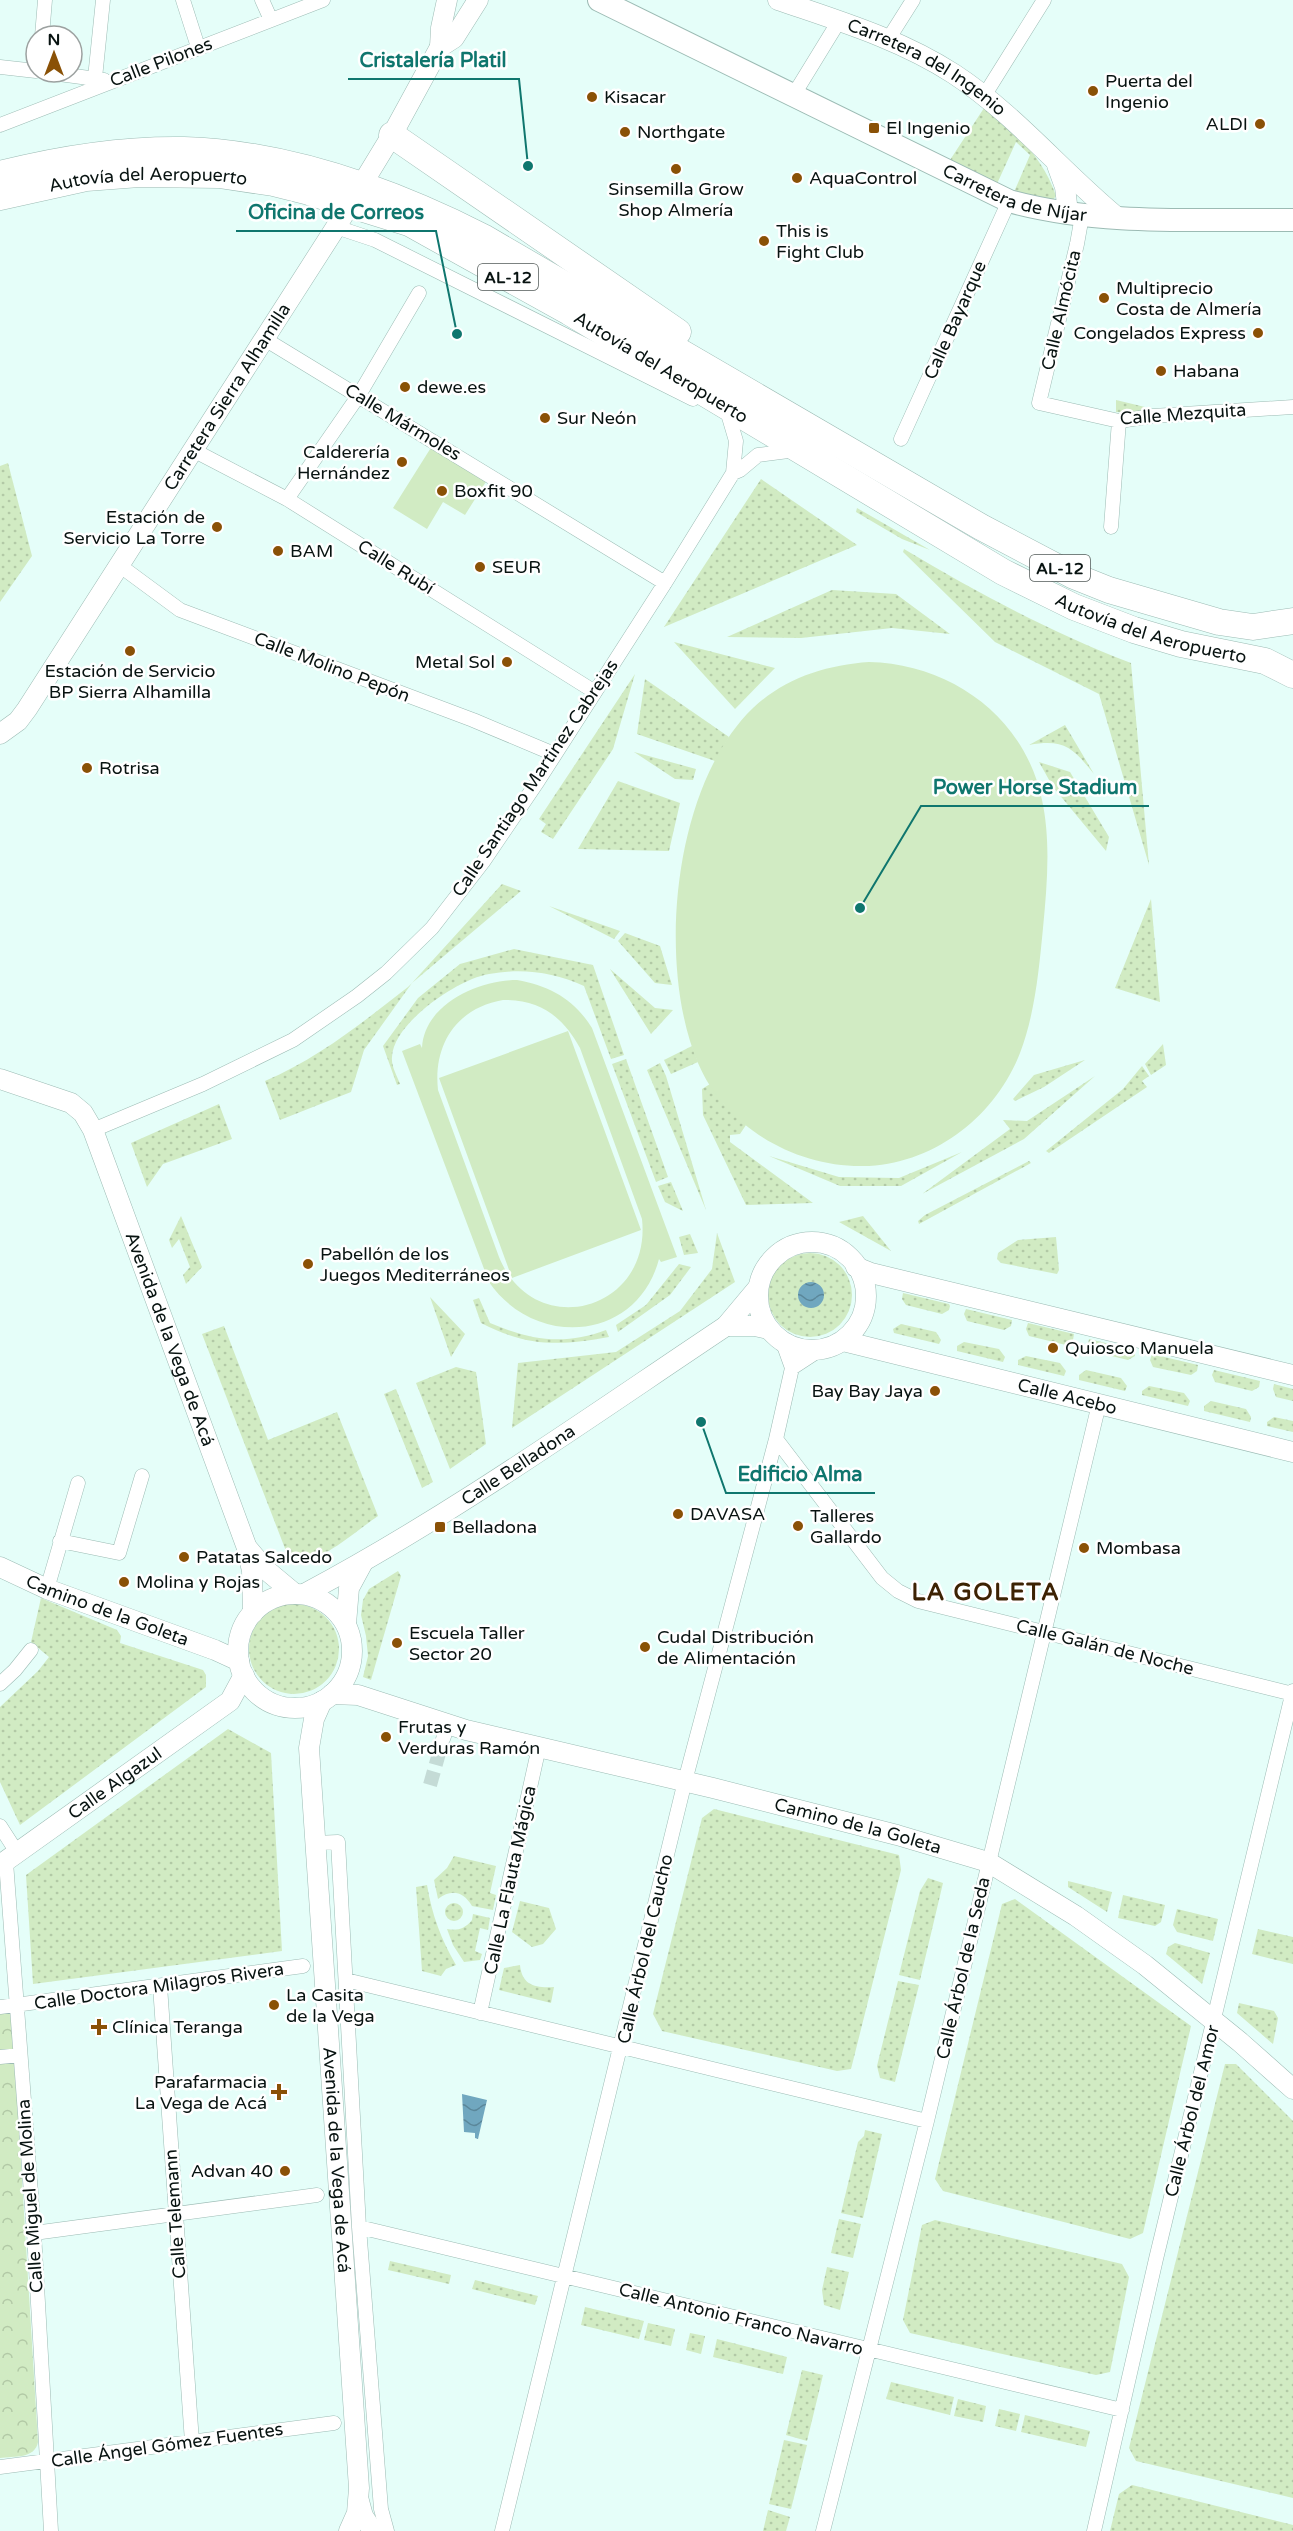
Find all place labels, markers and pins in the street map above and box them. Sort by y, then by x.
callout: Cristalería Platil [348,41,519,79]
place label: Puerta del Ingenio [1105,70,1193,113]
marker: Puerta del Ingenio [1086,84,1100,98]
place label: Kisacar [604,86,666,108]
marker: Kisacar [585,90,599,104]
place label: ALDI [1206,113,1248,135]
place label: El Ingenio [886,117,971,139]
marker: ALDI [1253,117,1267,131]
place label: Northgate [637,121,725,143]
marker: El Ingenio [867,121,881,135]
marker: Northgate [618,125,632,139]
marker: Sinsemilla Grow Shop Almería [669,162,683,176]
place label: AquaControl [809,167,917,189]
marker: AquaControl [790,171,804,185]
place label: Sinsemilla Grow Shop Almería [608,178,744,221]
callout: Oficina de Correos [236,193,436,231]
place label: This is Fight Club [776,220,864,263]
marker: This is Fight Club [757,234,771,248]
place label: Multiprecio Costa de Almería [1116,277,1262,320]
marker: Multiprecio Costa de Almería [1097,291,1111,305]
place label: Congelados Express [1073,322,1246,344]
marker: Congelados Express [1251,326,1265,340]
place label: Habana [1173,360,1239,382]
marker: Habana [1154,364,1168,378]
place label: dewe.es [417,376,486,398]
marker: dewe.es [398,380,412,394]
place label: Sur Neón [557,407,637,429]
marker: Sur Neón [538,411,552,425]
place label: Calderería Hernández [297,441,390,484]
marker: Calderería Hernández [395,455,409,469]
place label: Boxfit 90 [454,480,533,502]
marker: Boxfit 90 [435,484,449,498]
place label: Estación de Servicio La Torre [63,506,205,549]
marker: Estación de Servicio La Torre [210,520,224,534]
place label: BAM [290,540,333,562]
marker: BAM [271,544,285,558]
place label: SEUR [492,556,541,578]
marker: SEUR [473,560,487,574]
marker: Estación de Servicio BP Sierra Alhamilla [123,644,137,658]
place label: Metal Sol [415,651,495,673]
marker: Metal Sol [500,655,514,669]
place label: Estación de Servicio BP Sierra Alhamilla [44,660,216,703]
place label: Rotrisa [99,757,160,779]
marker: Rotrisa [80,761,94,775]
callout: Power Horse Stadium [921,768,1149,806]
place label: Pabellón de los Juegos Mediterráneos [320,1243,510,1286]
marker: Pabellón de los Juegos Mediterráneos [301,1257,315,1271]
place label: Quiosco Manuela [1065,1337,1214,1359]
marker: Quiosco Manuela [1046,1341,1060,1355]
place label: Bay Bay Jaya [811,1380,923,1402]
marker: Bay Bay Jaya [928,1384,942,1398]
callout: Edificio Alma [726,1455,875,1493]
place label: DAVASA [690,1503,766,1525]
place label: Talleres Gallardo [810,1505,882,1548]
marker: DAVASA [671,1507,685,1521]
place label: Belladona [452,1516,537,1538]
marker: Talleres Gallardo [791,1519,805,1533]
marker: Belladona [433,1520,447,1534]
place label: Mombasa [1096,1537,1181,1559]
marker: Mombasa [1077,1541,1091,1555]
place label: Patatas Salcedo [196,1546,332,1568]
marker: Patatas Salcedo [177,1550,191,1564]
place label: Molina y Rojas [136,1571,260,1593]
marker: Molina y Rojas [117,1575,131,1589]
place label: Escuela Taller Sector 20 [409,1622,525,1665]
place label: Cudal Distribución de Alimentación [657,1626,814,1669]
marker: Escuela Taller Sector 20 [390,1636,404,1650]
marker: Cudal Distribución de Alimentación [638,1640,652,1654]
place label: Frutas y Verduras Ramón [398,1716,540,1759]
marker: Frutas y Verduras Ramón [379,1730,393,1744]
place label: La Casita de la Vega [286,1984,375,2027]
marker: La Casita de la Vega [267,1998,281,2012]
place label: Clínica Teranga [112,2016,243,2038]
marker: Clínica Teranga [90,2018,108,2036]
place label: Parafarmacia La Vega de Acá [135,2071,267,2114]
marker: Parafarmacia La Vega de Acá [272,2085,286,2099]
place label: Advan 40 [191,2160,273,2182]
marker: Advan 40 [278,2164,292,2178]

